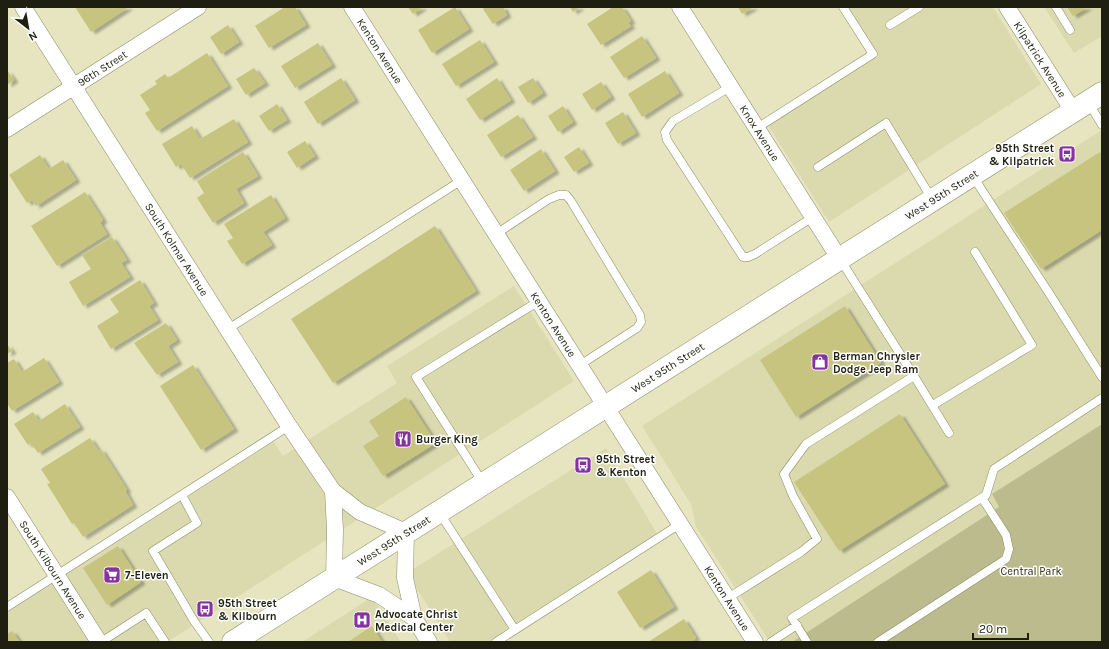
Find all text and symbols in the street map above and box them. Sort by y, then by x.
north arrow [8,8,48,48]
street label: Kenton Avenue [354,16,406,86]
street label: Kilpatrick Avenue [1011,19,1069,100]
text: N [26,29,40,44]
street label: 96th Street [75,48,129,89]
street label: Knox Avenue [737,102,782,164]
place label: 95th Street & Kilpatrick [989,142,1055,168]
bus stop icon: 95th Street & Kilpatrick [1057,144,1077,164]
street label: West 95th Street [903,167,980,222]
street label: South Kolmar Avenue [142,200,211,299]
street label: Kenton Avenue [528,289,579,360]
street label: West 95th Street [629,340,706,395]
place label: Berman Chrysler Dodge Jeep Ram [833,350,920,376]
shop icon: Berman Chrysler Dodge Jeep Ram [810,352,830,372]
restaurant icon: Burger King [393,429,413,449]
place label: Burger King [416,433,478,446]
place label: 95th Street & Kenton [596,453,655,479]
bus stop icon: 95th Street & Kenton [573,455,593,475]
street label: West 95th Street [355,513,433,568]
street label: South Kilbourn Avenue [17,518,89,622]
street label: Kenton Avenue [702,563,753,633]
supermarket icon: 7-Eleven [102,565,122,585]
park label: Central Park [1000,565,1062,578]
place label: 7-Eleven [125,569,169,582]
place label: 95th Street & Kilbourn [218,597,277,623]
bus stop icon: 95th Street & Kilbourn [195,599,215,619]
place label: Advocate Christ Medical Center [375,608,458,634]
hospital icon: Advocate Christ Medical Center [352,610,372,630]
scale bar [973,615,1028,641]
text: 20 m [979,622,1007,636]

